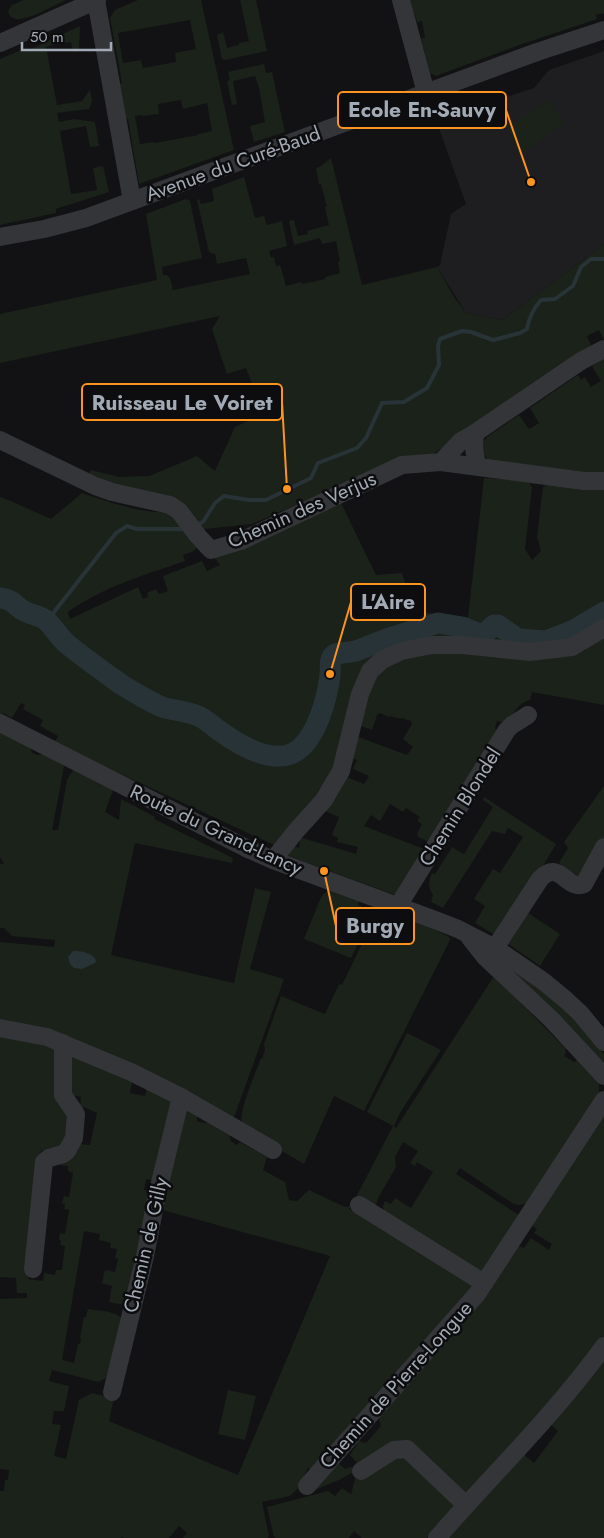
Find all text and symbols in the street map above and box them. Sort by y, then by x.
scale bar [22,20,111,52]
text: 50 m [30,26,64,48]
callout: Ecole En-Sauvy [338,92,506,128]
text: Ecole En-Sauvy [348,95,497,125]
street label: Avenue du Curé-Baud [142,119,324,209]
callout: Ruisseau Le Voiret [82,384,282,420]
text: Ruisseau Le Voiret [92,388,273,418]
street label: Chemin des Verjus [223,464,381,556]
callout: L'Aire [351,584,425,620]
text: L'Aire [361,587,415,617]
street label: Chemin Blondel [412,742,508,872]
street label: Route du Grand-Lancy [125,777,307,883]
callout: Burgy [336,908,414,944]
text: Burgy [346,911,405,941]
street label: Chemin de Gilly [116,1174,176,1316]
street label: Chemin de Pierre-Longue [313,1295,479,1475]

